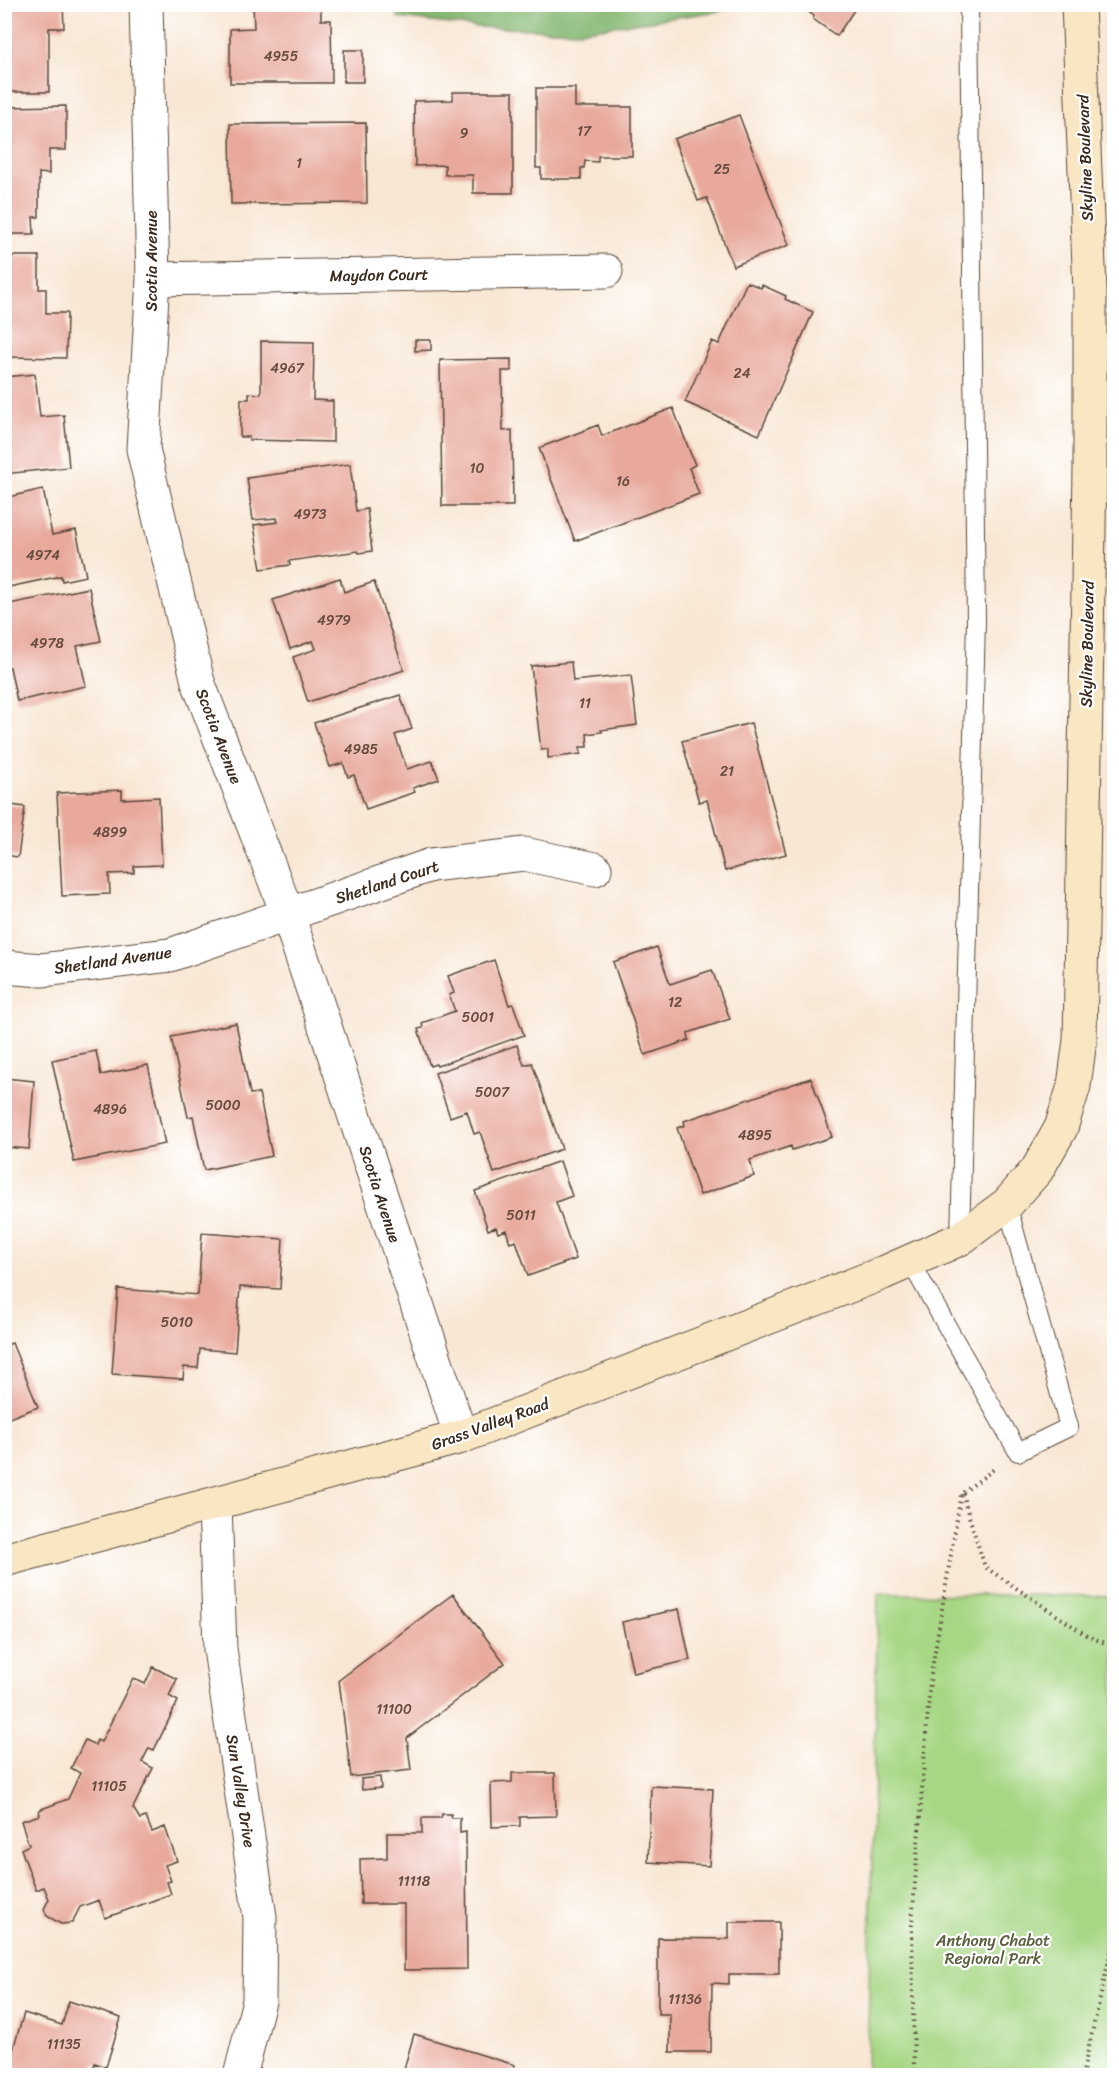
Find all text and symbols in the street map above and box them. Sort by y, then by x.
house number: 4955 [264,44,299,69]
street label: Skyline Boulevard [1068,93,1102,222]
house number: 17 [577,119,592,144]
house number: 9 [460,121,469,146]
house number: 1 [296,151,302,176]
house number: 25 [714,157,731,182]
street label: Scotia Avenue [137,210,166,311]
street label: Maydon Court [329,260,429,290]
house number: 4967 [270,356,305,381]
house number: 24 [734,361,751,386]
house number: 10 [470,456,485,481]
house number: 16 [616,469,630,494]
house number: 4973 [293,502,327,527]
house number: 4974 [26,543,60,568]
street label: Skyline Boulevard [1071,579,1103,708]
house number: 4979 [317,608,351,633]
house number: 4978 [30,631,64,656]
street label: Scotia Avenue [187,684,251,789]
house number: 11 [579,691,591,716]
house number: 4985 [344,737,379,762]
house number: 21 [720,759,734,784]
house number: 4899 [93,820,128,845]
street label: Shetland Court [331,852,443,912]
street label: Shetland Avenue [52,937,174,983]
house number: 12 [668,990,682,1015]
house number: 5001 [462,1005,494,1030]
house number: 5007 [475,1080,510,1105]
house number: 5000 [205,1093,241,1118]
house number: 4896 [93,1097,127,1122]
house number: 4895 [738,1123,773,1148]
street label: Scotia Avenue [351,1142,409,1247]
house number: 5011 [506,1203,536,1228]
house number: 5010 [161,1310,193,1335]
street label: Grass Valley Road [427,1389,555,1459]
house number: 11100 [376,1697,412,1722]
street label: Sun Valley Drive [218,1732,264,1850]
house number: 11105 [91,1774,127,1799]
house number: 11118 [398,1869,431,1894]
park label: Anthony Chabot Regional Park [935,1926,1050,1973]
house number: 11136 [668,1987,702,2012]
house number: 11135 [47,2032,82,2057]

